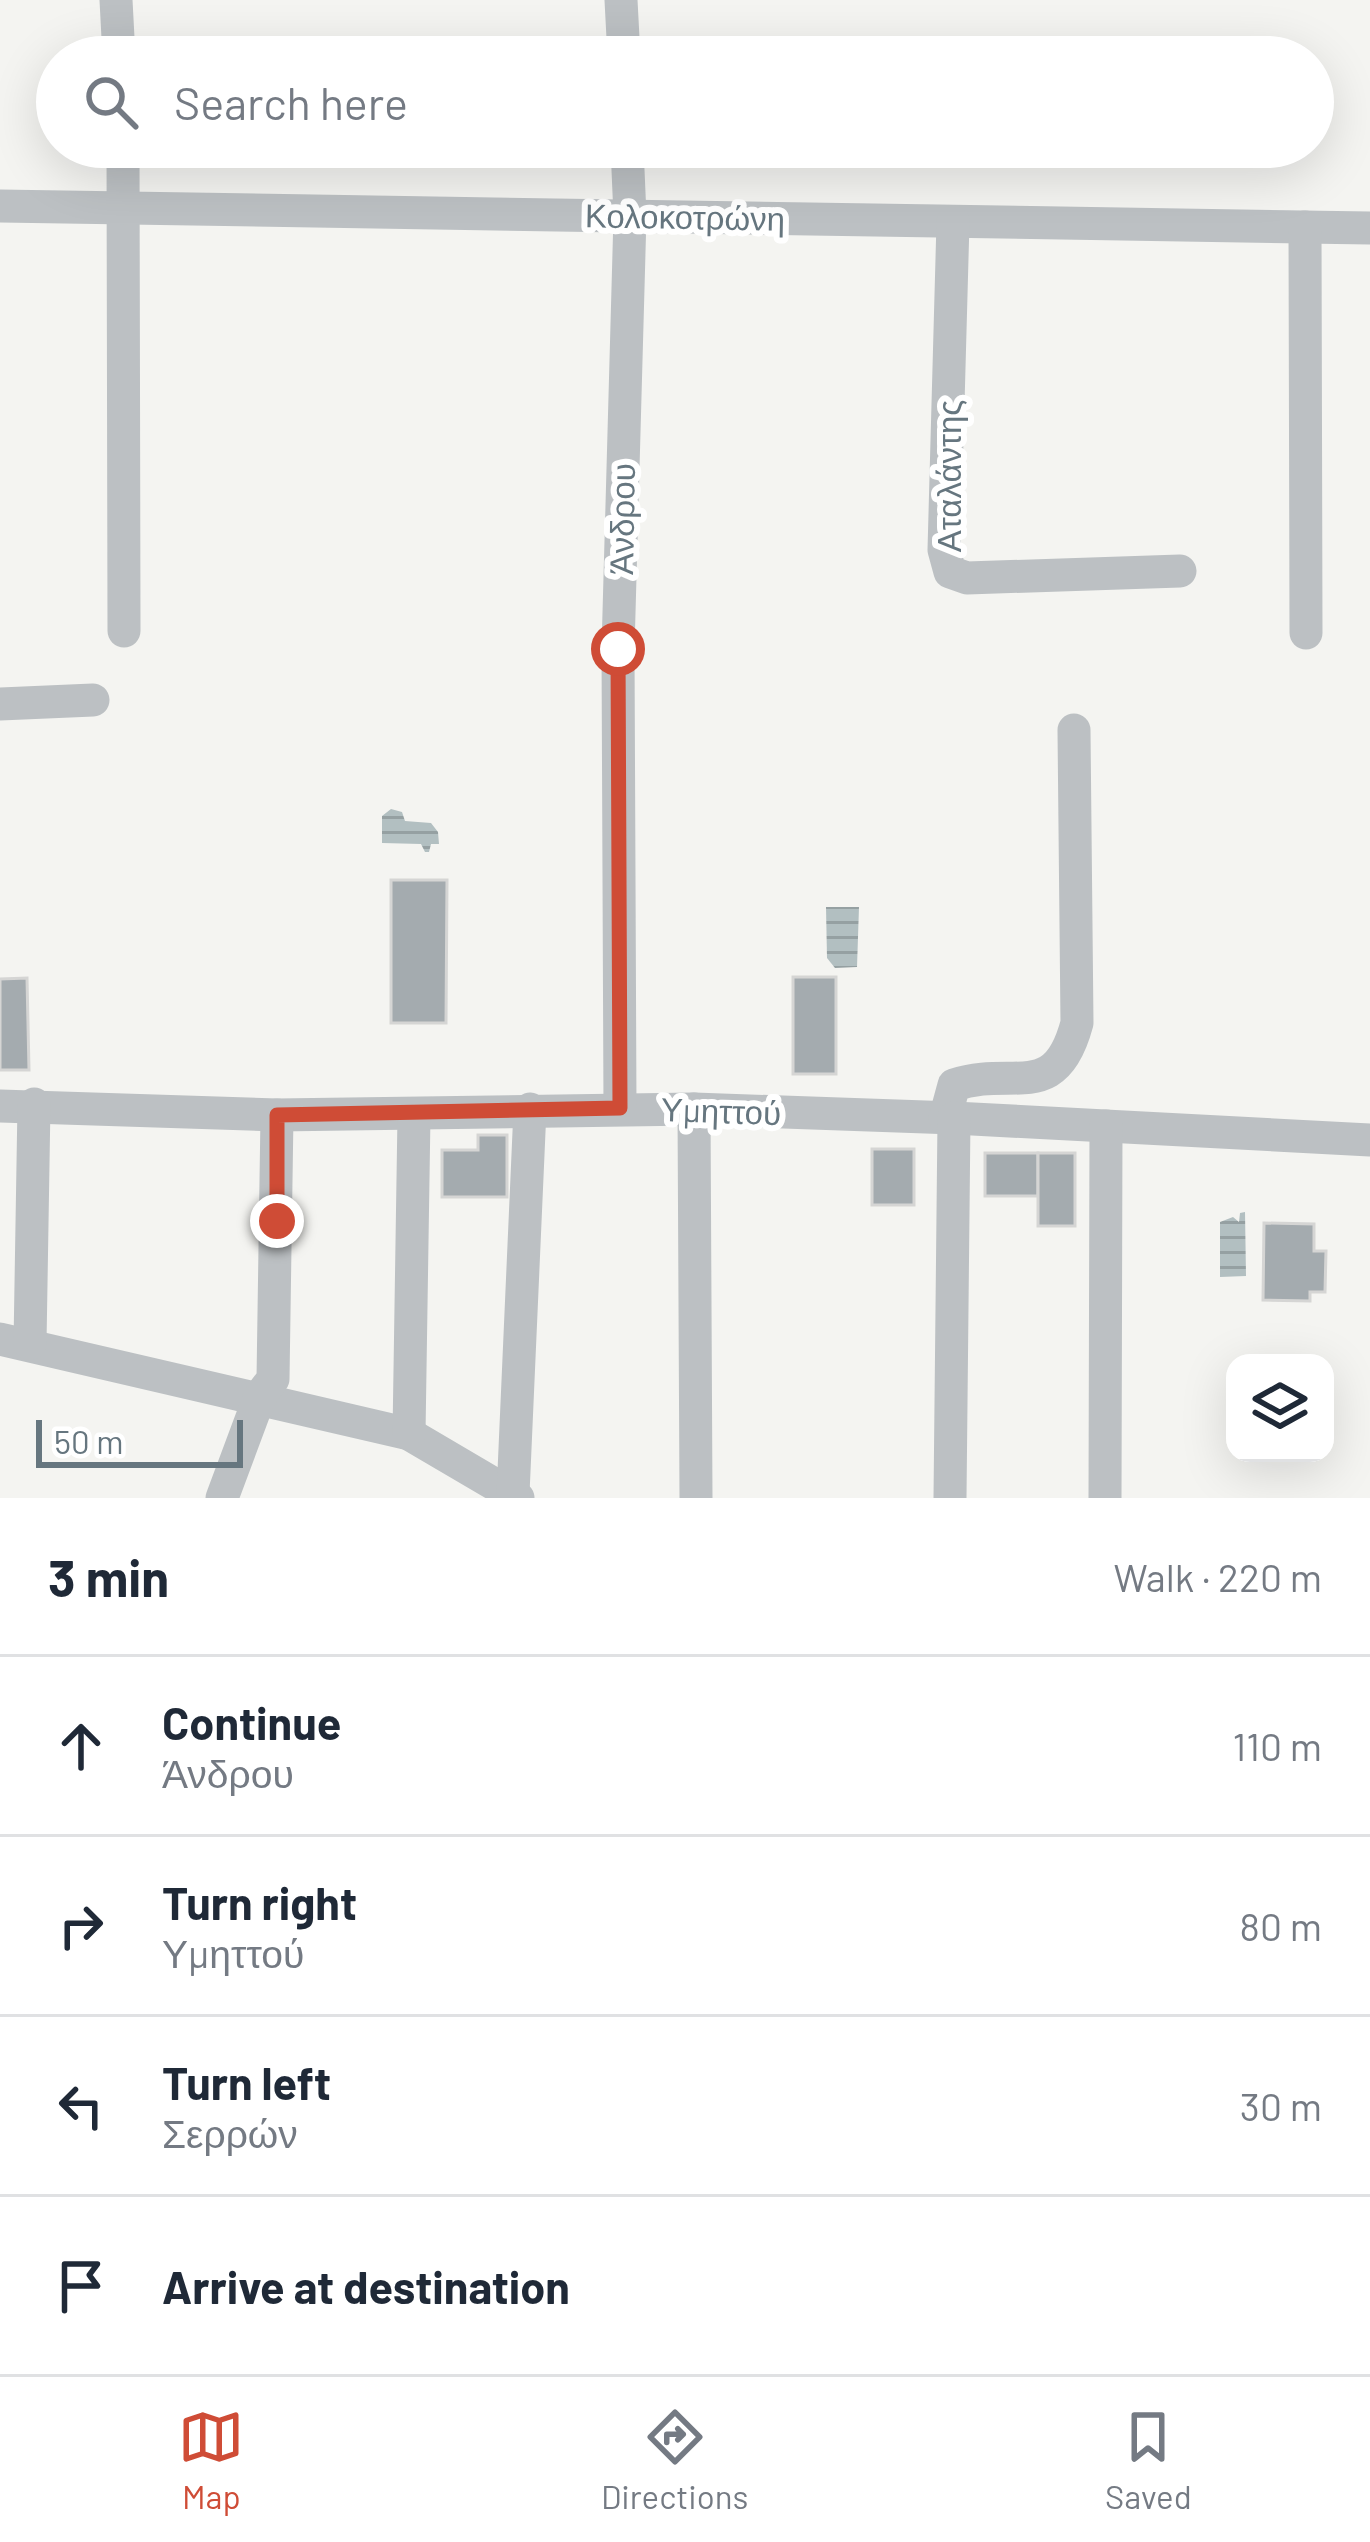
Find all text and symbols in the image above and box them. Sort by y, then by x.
search box [36,36,1334,168]
icon: search [78,69,144,135]
text: Search here [174,75,408,129]
street label: Κολοκοτρώνη [585,194,785,238]
street label: Αταλάντης [928,400,968,552]
street label: Άνδρου [600,463,642,575]
route start [591,622,645,676]
street label: Υμηττού [660,1088,782,1132]
route end [250,1194,304,1248]
map controls [1226,1354,1334,1462]
button: layers [1226,1354,1334,1462]
scale bar [36,1414,243,1467]
text: 50 m [54,1421,124,1461]
text: 3 min [48,1546,169,1607]
text: Walk · 220 m [1113,1553,1322,1600]
text: Continue [162,1695,341,1749]
icon: ahead [48,1713,114,1779]
text: 110 m [1232,1722,1322,1769]
text: Άνδρου [162,1749,294,1796]
text: Turn right [162,1875,357,1929]
icon: right [48,1893,114,1959]
text: 80 m [1240,1902,1322,1949]
text: Υμηττού [162,1929,304,1976]
text: Turn left [162,2055,331,2109]
icon: left [48,2073,114,2139]
text: 30 m [1240,2082,1322,2129]
text: Σερρών [162,2109,298,2156]
icon: arrive [48,2253,114,2319]
text: Arrive at destination [162,2259,570,2313]
tab: Map [178,2404,244,2516]
tab: Directions [601,2404,748,2516]
tab: Saved [1105,2404,1192,2516]

